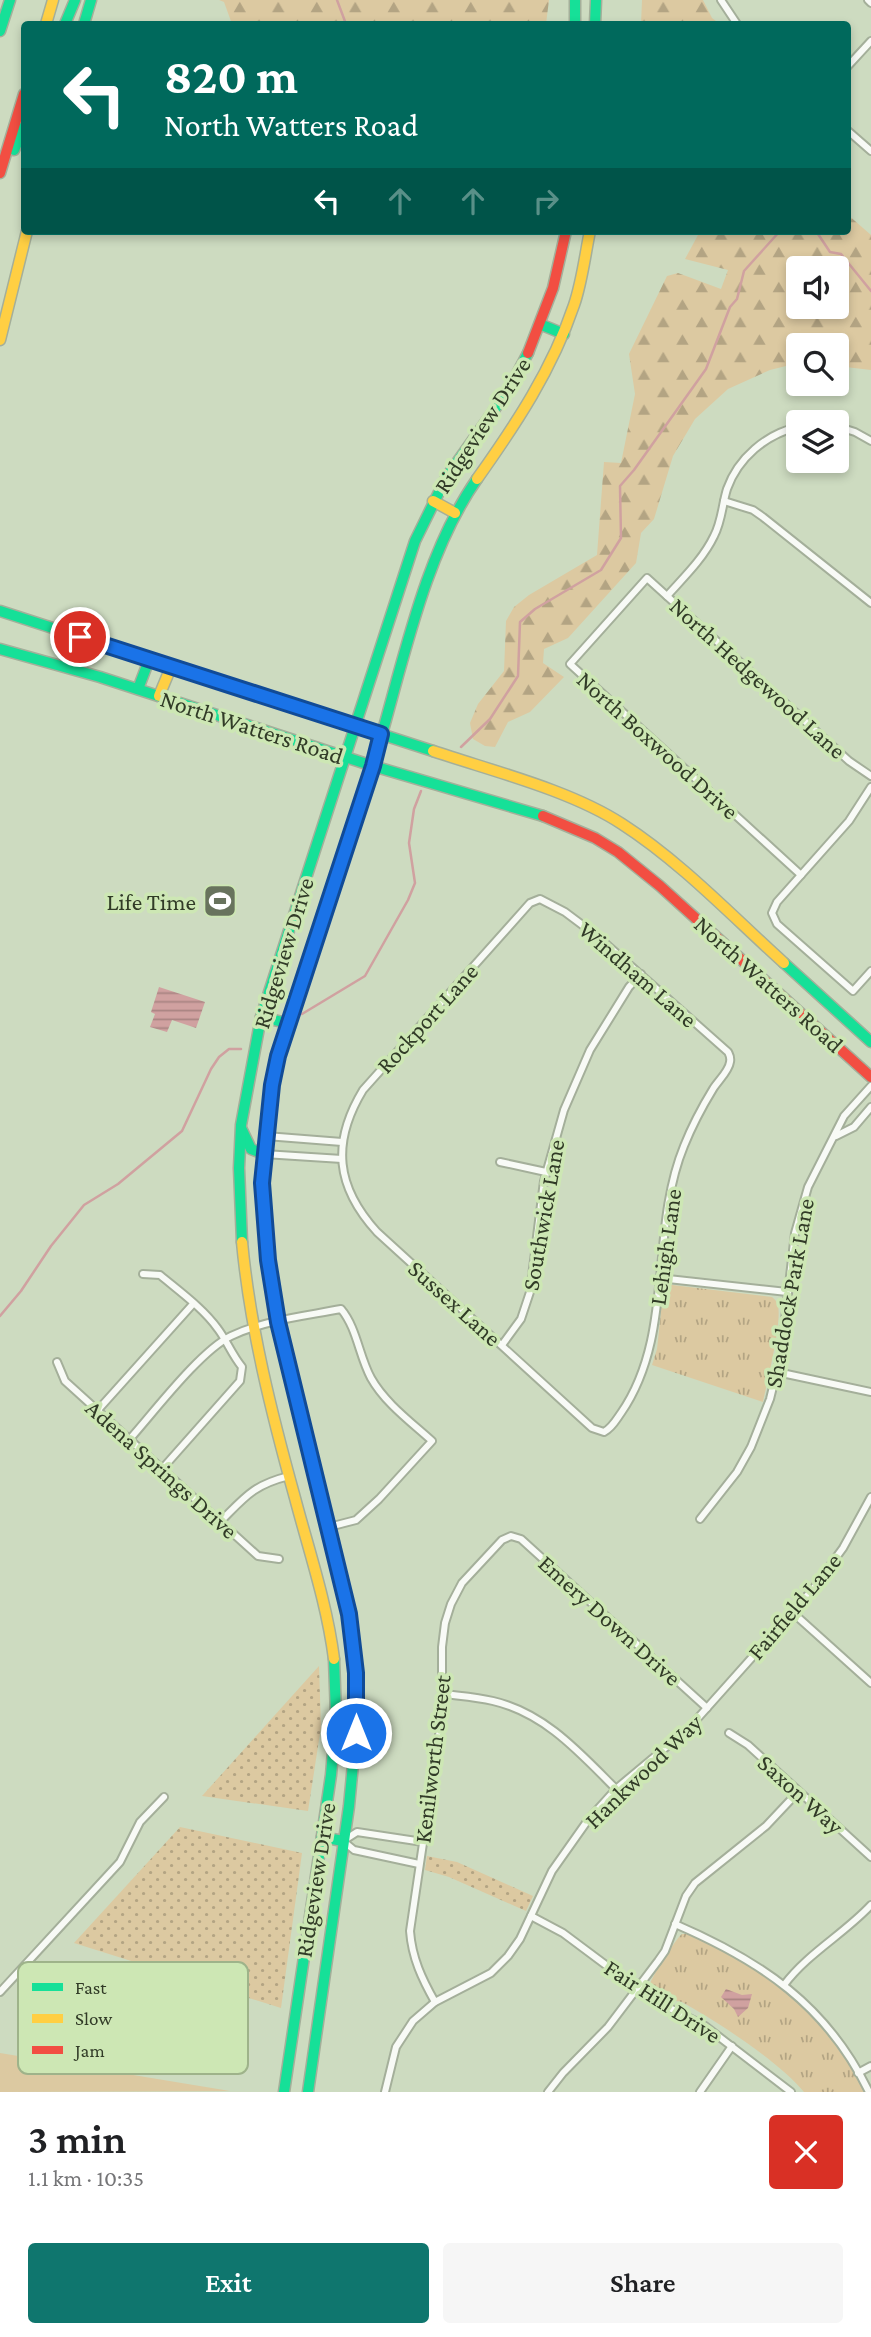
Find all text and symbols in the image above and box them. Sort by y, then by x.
icon: left [49,49,140,140]
text: 820 m [164,49,298,104]
text: North Watters Road [164,107,418,143]
icon: left [308,182,346,220]
icon: ahead [381,182,419,220]
icon: ahead [454,182,492,220]
icon: right [527,182,565,220]
map controls [786,256,849,473]
button: sound [786,256,849,319]
button: search [786,333,849,396]
street label: Ridgeview Drive [428,352,536,498]
button: layers [786,410,849,473]
street label: North Hedgewood Lane [665,592,851,764]
pin [50,607,110,667]
icon: arrive [61,618,99,656]
street label: North Boxwood Drive [572,665,744,825]
street label: North Watters Road [157,685,347,769]
street label: Ridgeview Drive [247,874,319,1032]
sports icon: Life Time [201,882,239,920]
place label: Life Time [107,888,196,915]
street label: North Watters Road [689,910,849,1058]
street label: Windham Lane [573,915,703,1033]
street label: Rockport Lane [371,958,483,1078]
street label: Southwick Lane [516,1137,570,1293]
street label: Lehigh Lane [643,1187,687,1307]
street label: Shaddock Park Lane [759,1196,819,1390]
street label: Sussex Lane [403,1254,507,1352]
street label: Adena Springs Drive [81,1394,243,1544]
street label: Fairfield Lane [742,1547,846,1665]
street label: Emery Down Drive [533,1549,687,1691]
street label: Kenilworth Street [408,1672,456,1844]
position arrow [319,1696,393,1770]
street label: Hankwood Way [579,1708,708,1834]
street label: Saxon Way [753,1749,850,1840]
street label: Ridgeview Drive [289,1801,341,1959]
street label: Fair Hill Drive [600,1953,726,2049]
legend [18,1962,248,2074]
text: Fast [75,1977,107,1998]
text: Slow [75,2008,112,2029]
text: Jam [73,2040,105,2061]
text: 3 min [28,2115,126,2162]
button: close [769,2115,843,2189]
text: 1.1 km · 10:35 [28,2165,144,2191]
button: Exit [28,2243,429,2323]
button: Share [443,2243,843,2323]

